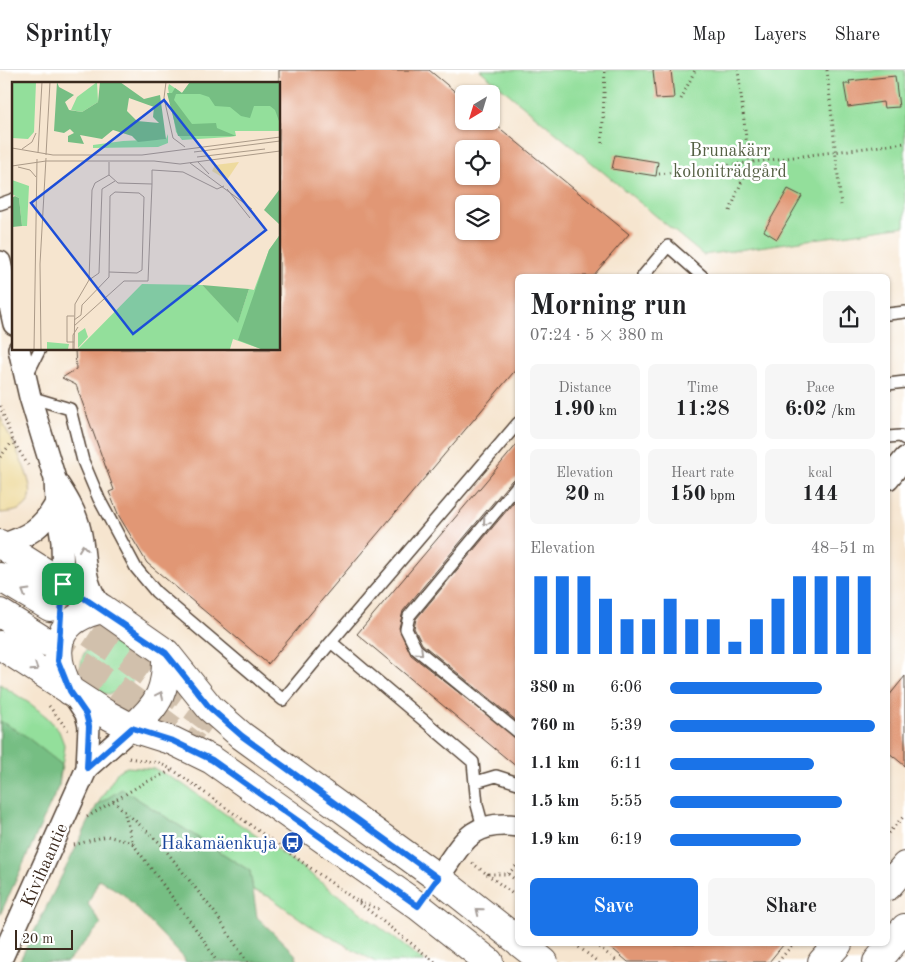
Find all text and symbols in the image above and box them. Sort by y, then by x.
text: Sprintly [25,23,113,47]
text: Map [692,26,726,44]
text: Layers [754,26,806,44]
text: Share [834,26,880,44]
inset map [12,82,280,350]
north arrow [455,85,500,130]
map controls [455,85,500,240]
button: locate [455,140,500,185]
park label: Brunakärr koloniträdgård [673,142,787,181]
button: layers [455,195,500,240]
button: share [823,291,875,343]
text: Morning run [530,293,687,321]
text: 07:24 · 5 × 380 m [530,328,663,344]
text: Distance [558,381,611,395]
text: Time [687,381,718,395]
text: Pace [806,381,834,395]
text: 1.90 [552,399,595,420]
text: 11:28 [675,399,730,420]
text: 6:02 [785,399,827,420]
text: km [595,404,617,418]
text: /km [827,404,856,418]
text: Elevation [556,466,613,480]
text: Heart rate [671,466,734,480]
text: kcal [808,466,832,480]
text: 20 [565,484,589,505]
text: 150 [669,484,706,505]
text: 144 [802,484,838,505]
text: m [589,489,605,503]
text: bpm [706,489,736,503]
one-way arrow [483,517,492,526]
text: Elevation [530,541,595,557]
text: 48–51 m [811,541,875,557]
one-way arrow [78,544,89,552]
pin [42,563,84,605]
icon: arrive [49,570,77,598]
one-way arrow [22,588,31,598]
one-way arrow [415,646,424,655]
one-way arrow [29,662,39,671]
text: 380 m [530,680,575,696]
text: 6:06 [610,680,642,696]
one-way arrow [154,691,164,700]
text: 760 m [530,718,575,734]
text: 5:39 [610,718,642,734]
text: 1.1 km [530,756,579,772]
text: 6:11 [610,756,642,772]
text: 1.5 km [530,794,579,810]
text: 5:55 [610,794,642,810]
street label: Kivihaantie [18,821,71,910]
bus stop icon: Hakamäenkuja [281,831,305,855]
text: 1.9 km [530,832,579,848]
text: 6:19 [610,832,642,848]
place label: Hakamäenkuja [161,835,277,853]
button: Save [530,878,698,936]
button: Share [708,878,875,936]
one-way arrow [476,907,485,916]
scale bar [15,927,72,950]
text: 20 m [22,932,53,946]

